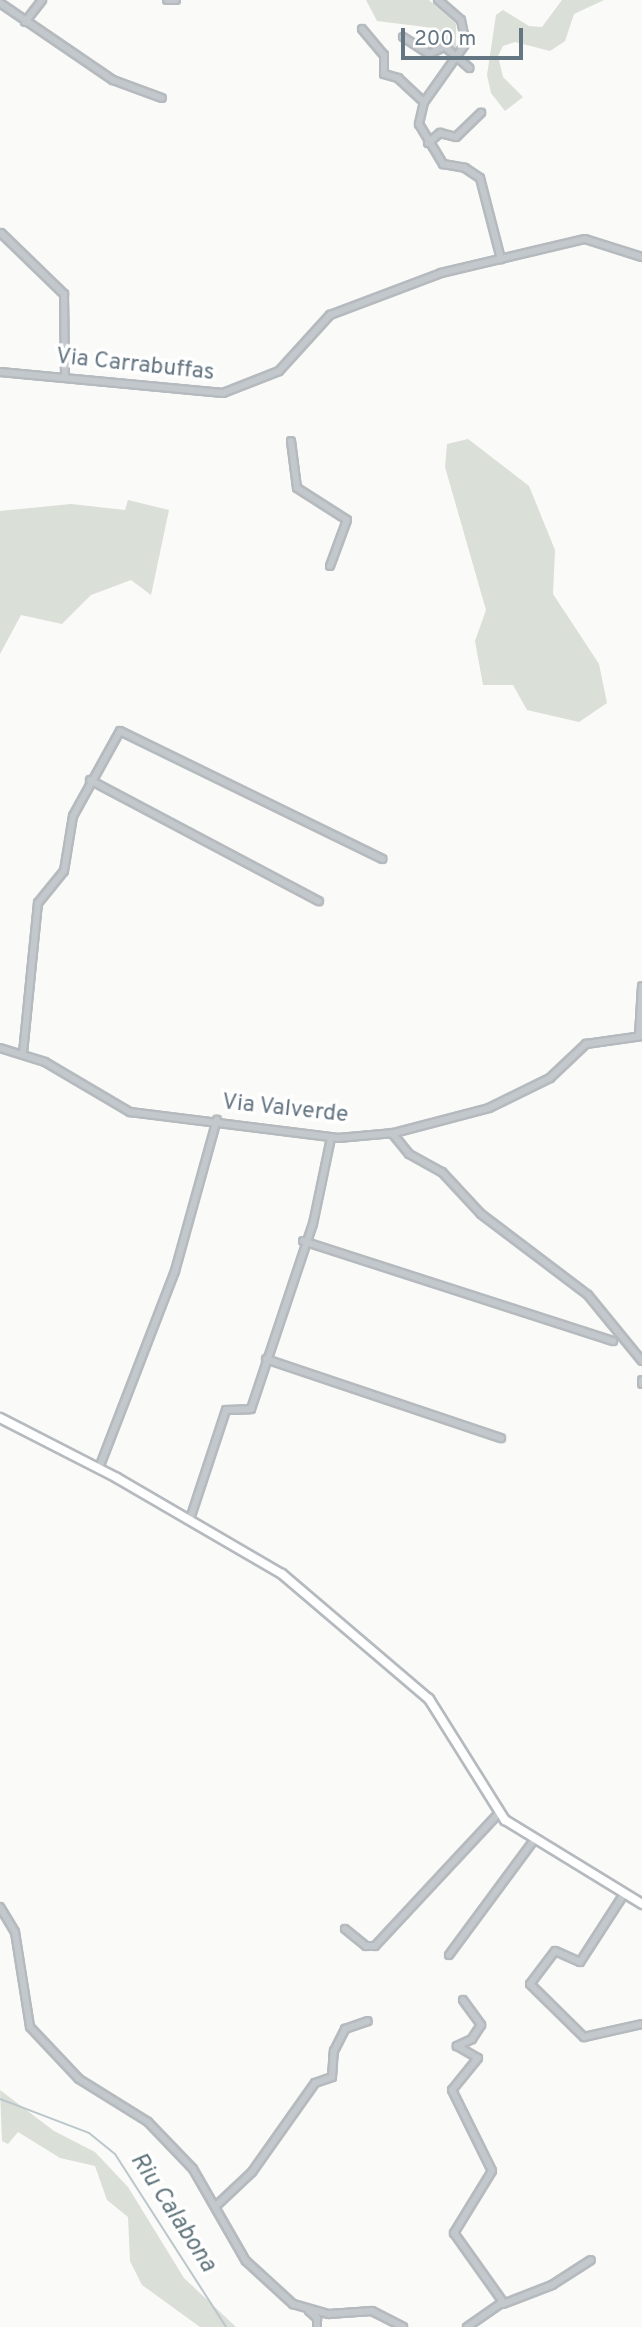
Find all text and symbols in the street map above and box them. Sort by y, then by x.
scale bar [404,14,526,58]
text: 200 m [414,26,476,53]
street label: Via Carrabuffas [54,344,216,388]
street label: Via Valverde [220,1090,350,1130]
water label: Riu Calabona [123,2148,221,2278]

